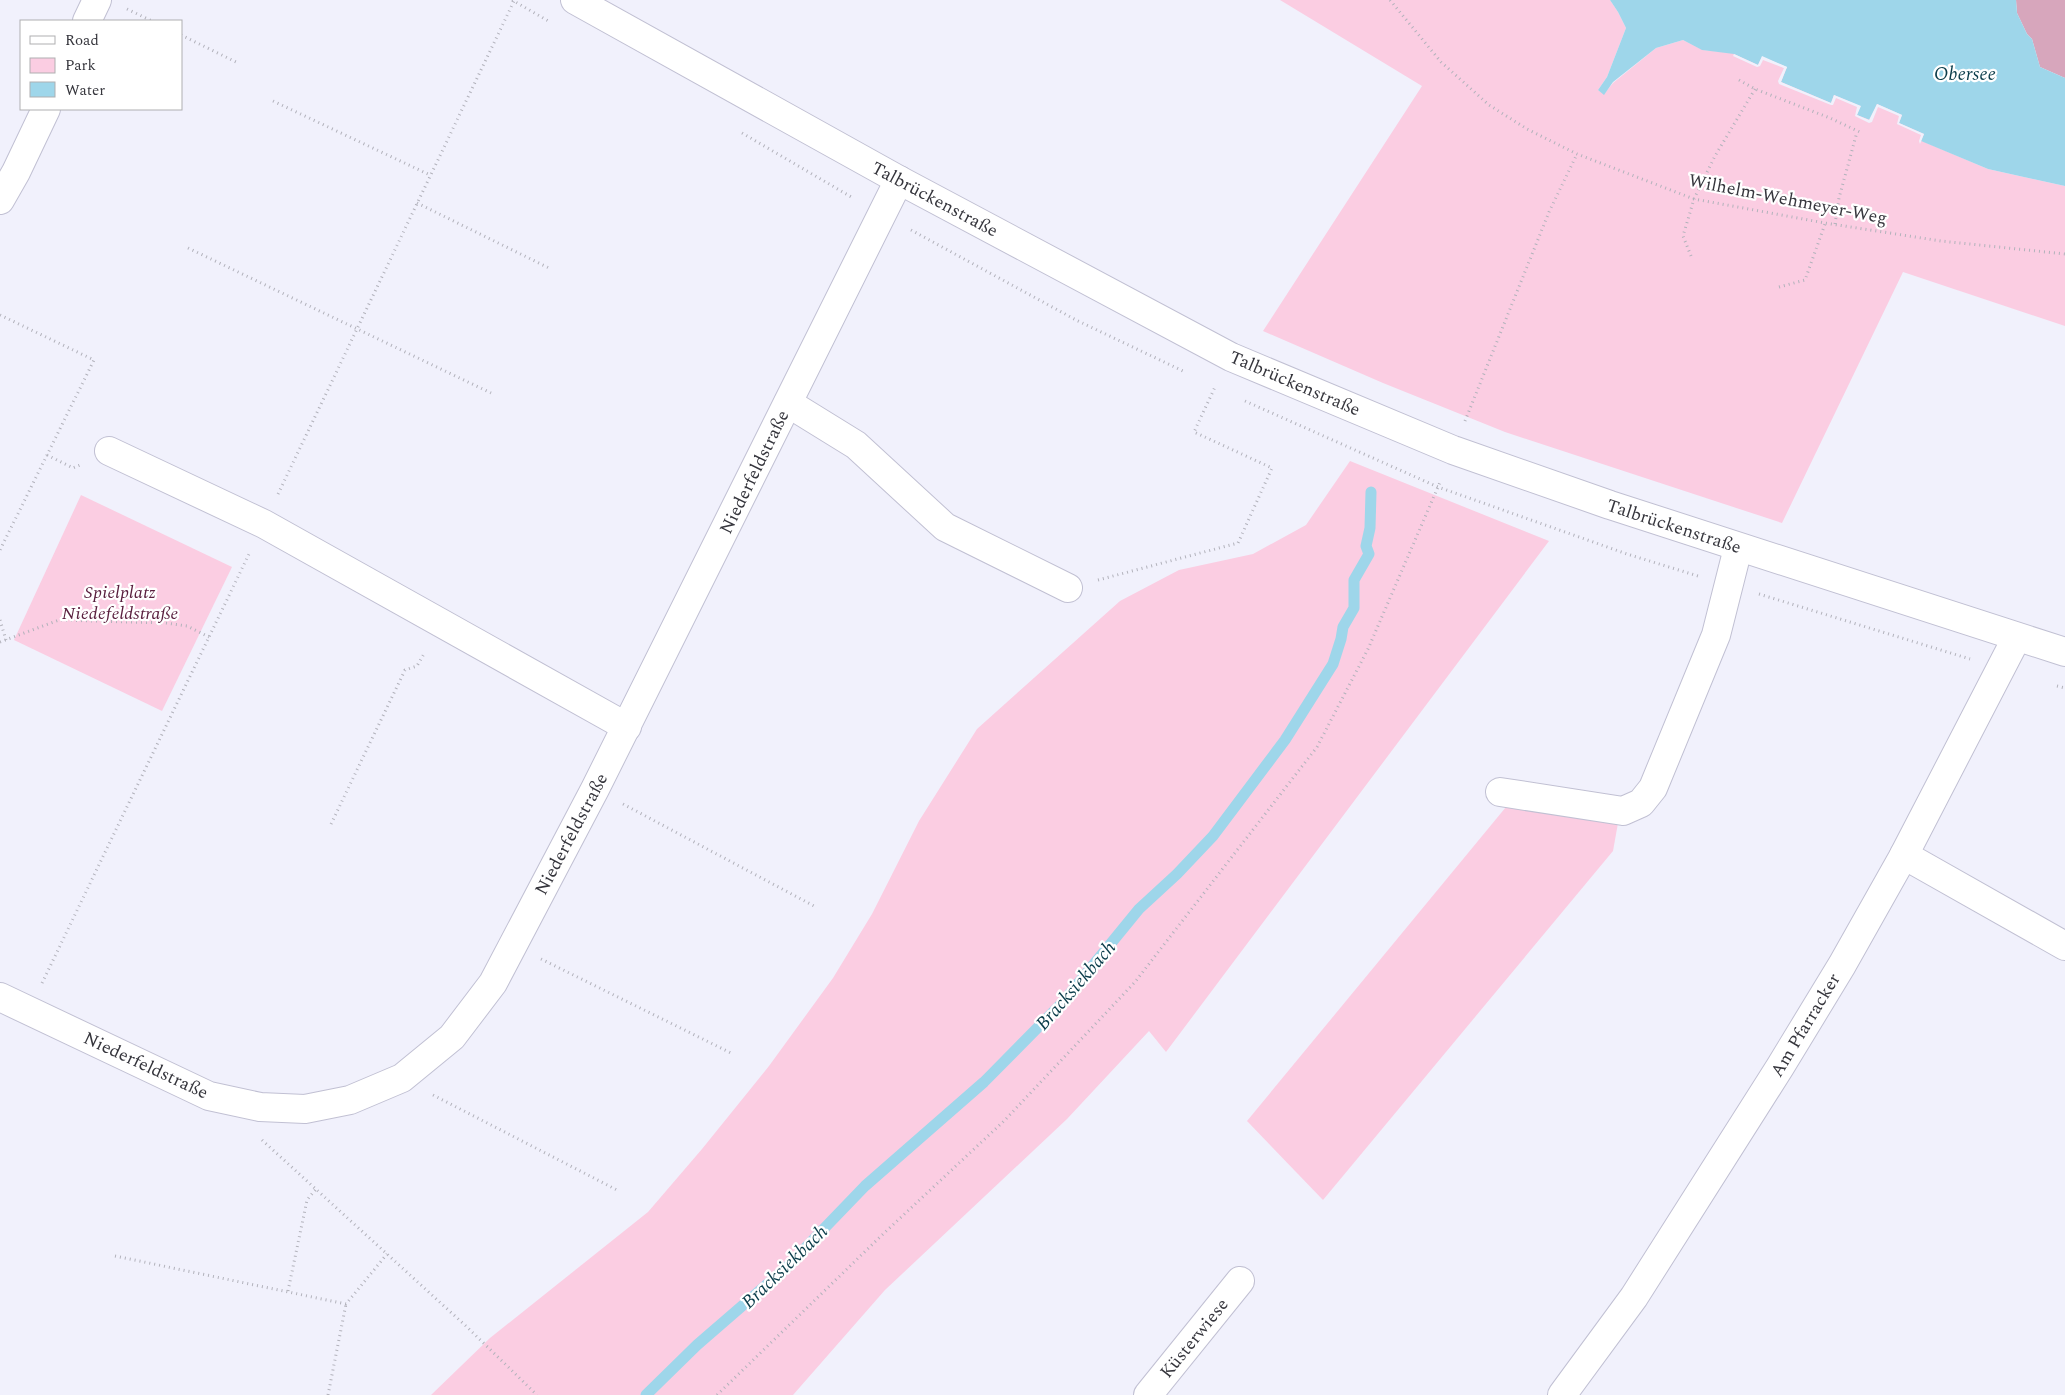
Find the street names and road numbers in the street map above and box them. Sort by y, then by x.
street label: Talbrückenstraße [867,155,1003,244]
street label: Wilhelm-Wehmeyer-Weg [1686,167,1890,232]
street label: Talbrückenstraße [1225,344,1365,423]
street label: Niederfeldstraße [713,406,796,539]
street label: Talbrückenstraße [1603,492,1745,561]
street label: Niederfeldstraße [528,768,615,900]
street label: Am Pfarracker [1764,968,1847,1082]
street label: Niederfeldstraße [79,1025,213,1106]
street label: Küsterwiese [1153,1292,1235,1384]

